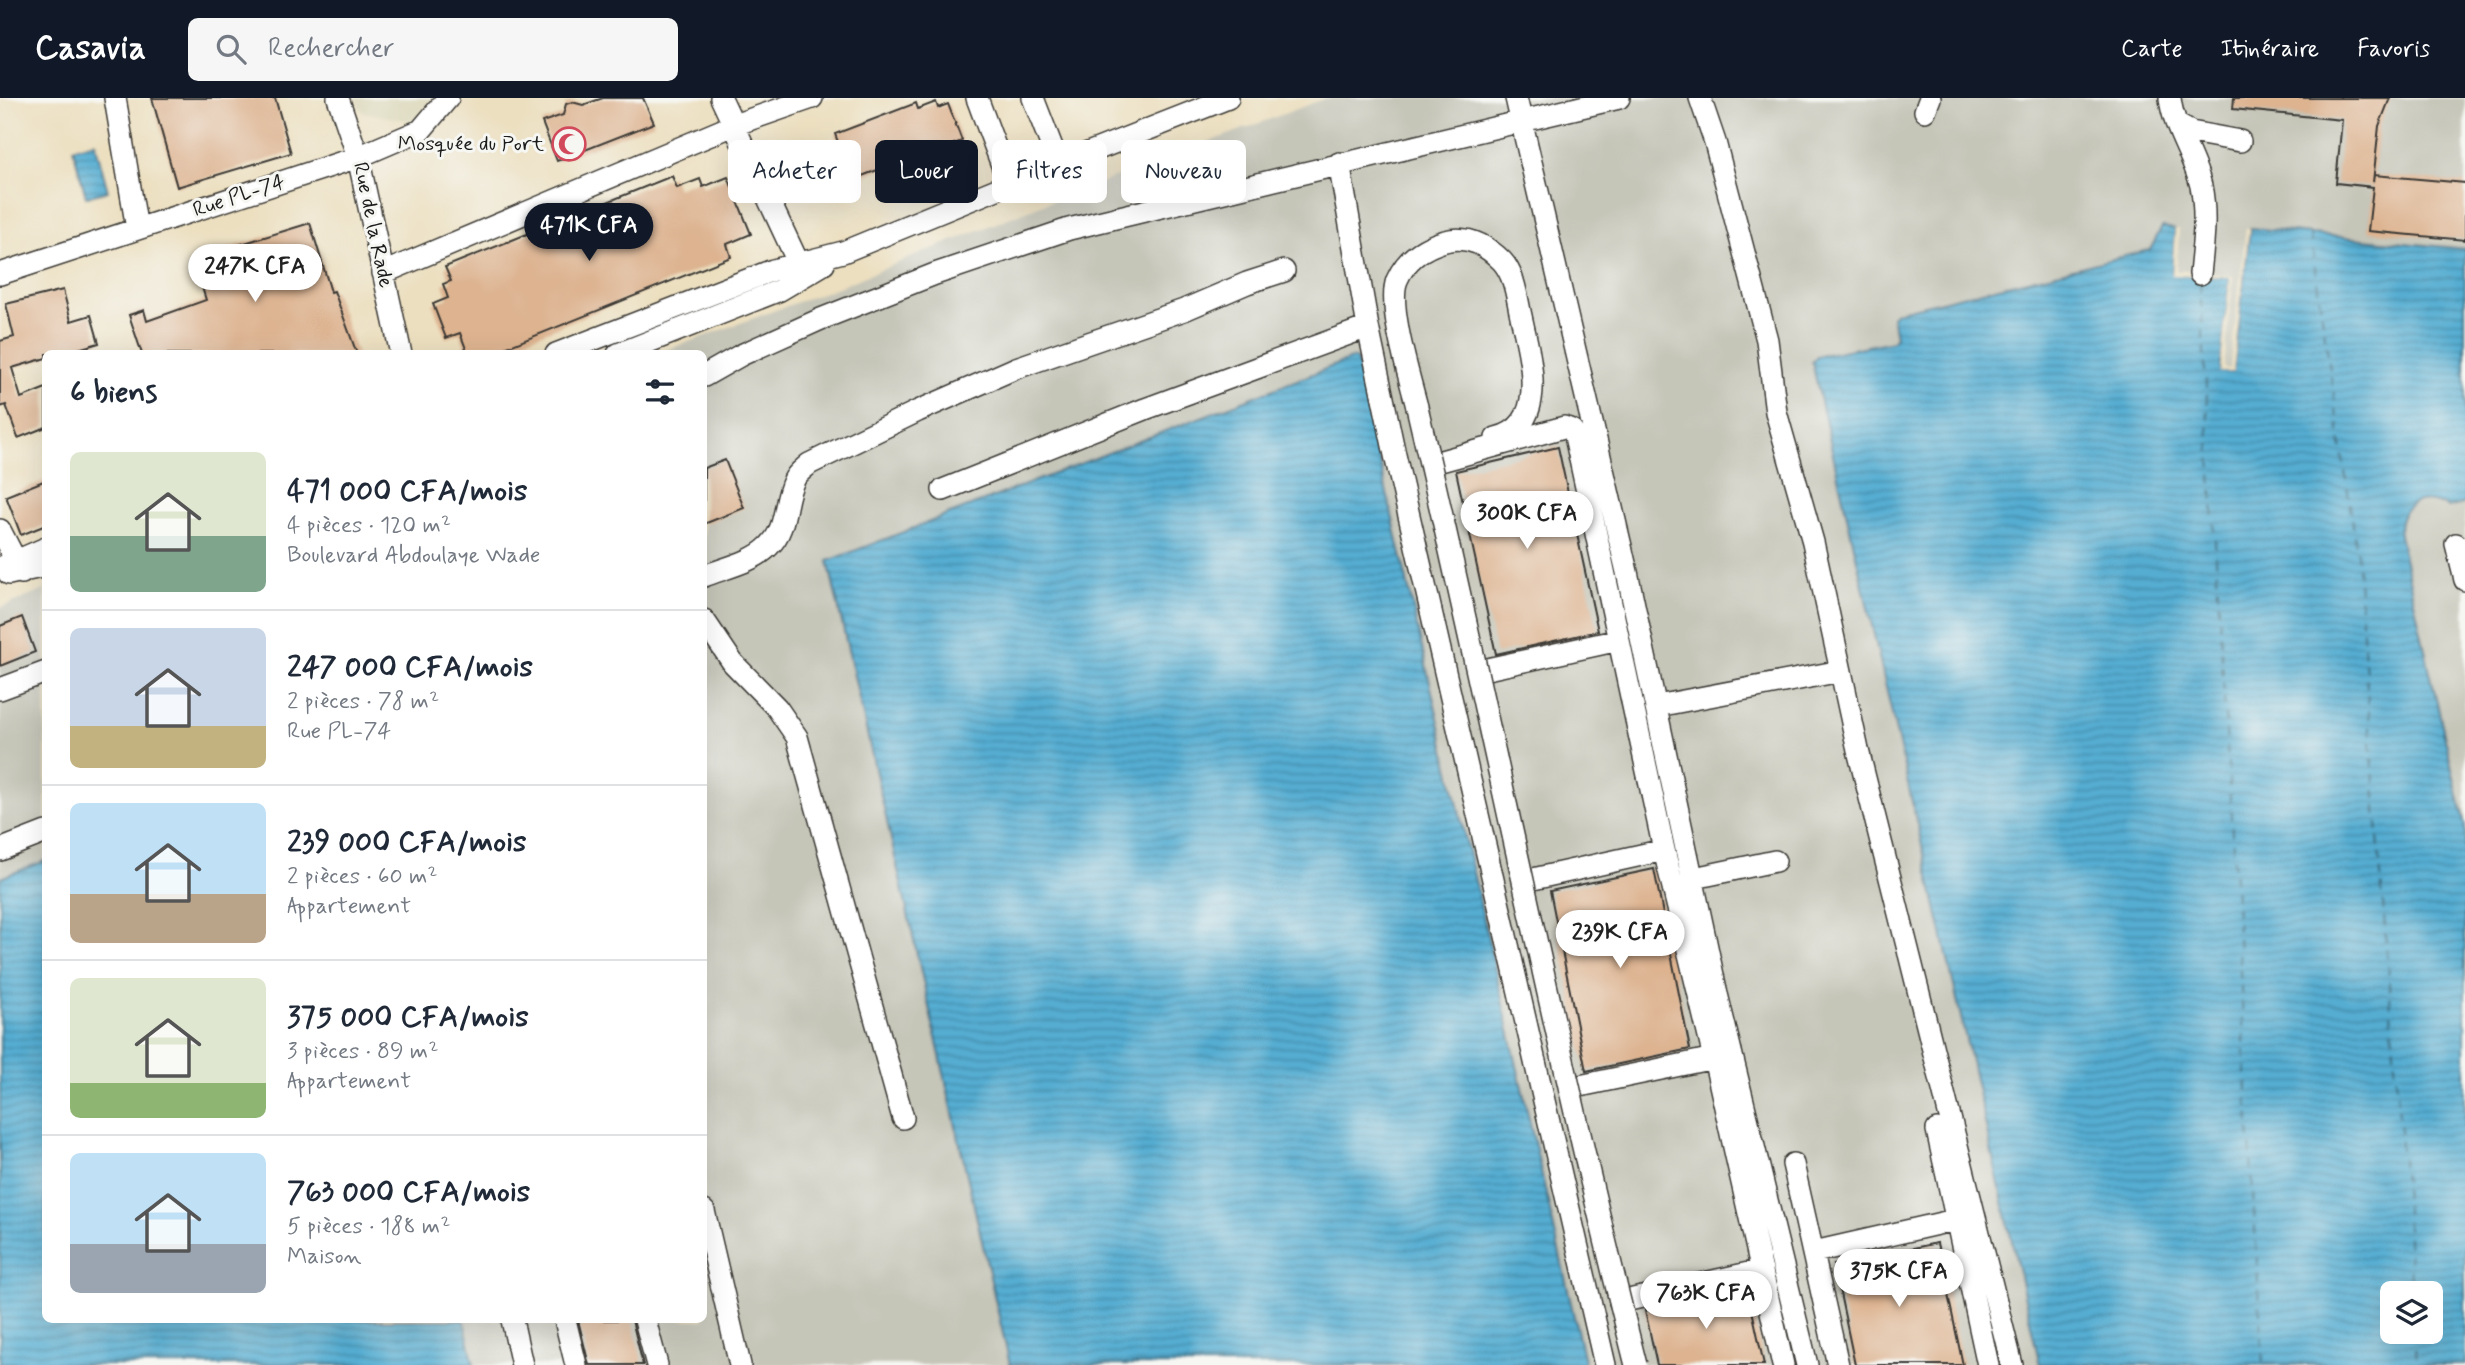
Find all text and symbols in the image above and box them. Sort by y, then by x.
search box [188,18,678,81]
text: Casavia [35,27,146,71]
icon: search [212,30,250,68]
text: Rechercher [268,32,394,66]
text: Carte [2121,34,2183,65]
text: Itinéraire [2221,34,2319,65]
text: Favoris [2357,34,2430,65]
mosque icon: Mosquée du Port [550,125,588,163]
place label: Mosquée du Port [398,130,545,158]
chip: Acheter [728,140,861,203]
chip: Louer [875,140,978,203]
chip: Filtres [992,140,1107,203]
chip: Nouveau [1121,140,1246,203]
street label: Rue de la Rade [346,160,400,291]
street label: Rue PL-74 [189,168,289,224]
pin: 471K CFA [517,204,661,263]
text: 471K CFA [540,211,638,241]
pin: 247K CFA [183,244,327,304]
text: 247K CFA [204,252,306,282]
text: 6 biens [70,373,157,412]
icon: filters [641,373,679,411]
text: 471 000 CFA/mois [287,472,527,511]
icon: home [126,480,210,564]
pin: 300K CFA [1455,491,1599,551]
text: 300K CFA [1477,499,1577,529]
text: 4 pièces · 120 m² [287,511,451,541]
text: Boulevard Abdoulaye Wade [287,541,540,571]
text: 247 000 CFA/mois [287,648,533,687]
icon: home [126,656,210,740]
text: 2 pièces · 78 m² [287,687,439,717]
text: Rue PL-74 [287,717,391,747]
text: 239 000 CFA/mois [287,823,526,862]
icon: home [126,831,210,915]
text: 2 pièces · 60 m² [287,862,437,892]
text: Appartement [287,892,411,922]
pin: 239K CFA [1548,910,1692,970]
text: 239K CFA [1572,918,1668,948]
text: 375 000 CFA/mois [287,998,529,1037]
icon: home [126,1006,210,1090]
text: 3 pièces · 89 m² [287,1037,438,1067]
text: Appartement [287,1067,411,1097]
text: 763 000 CFA/mois [287,1173,530,1212]
icon: home [126,1181,210,1265]
text: 5 pièces · 188 m² [287,1212,450,1242]
text: Maison [287,1242,362,1272]
pin: 375K CFA [1827,1250,1971,1309]
text: 375K CFA [1850,1257,1948,1287]
pin: 763K CFA [1634,1272,1778,1331]
text: 763K CFA [1656,1279,1756,1309]
map controls [2380,1281,2443,1344]
button: layers [2380,1281,2443,1344]

